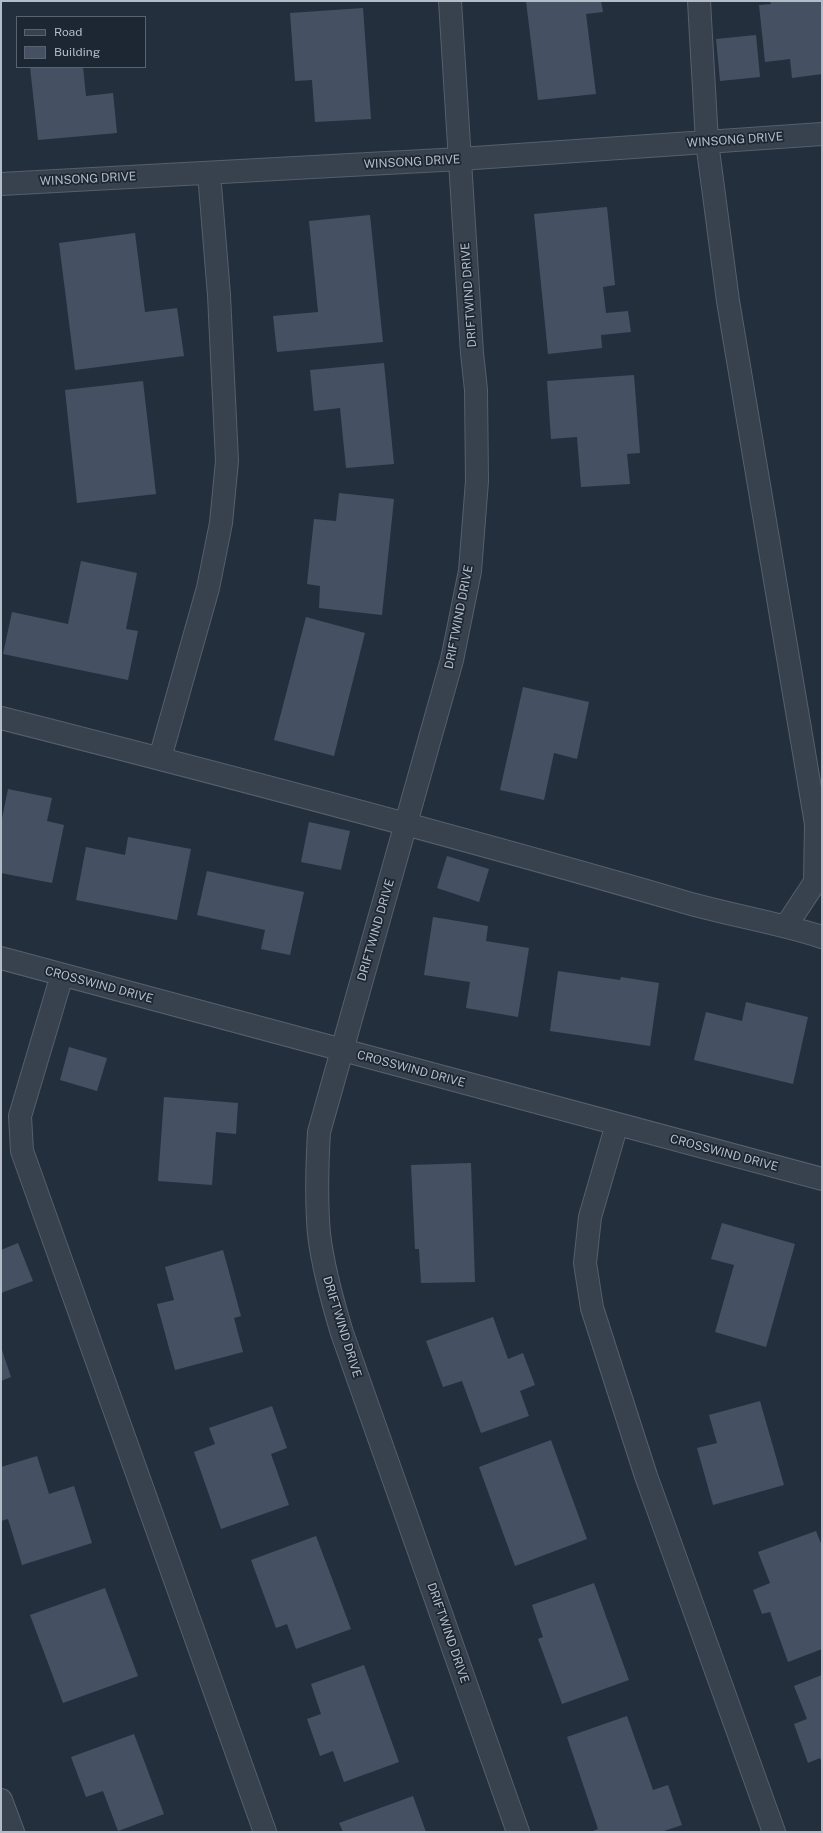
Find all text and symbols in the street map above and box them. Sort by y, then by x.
legend [16,16,146,68]
text: Road [54,25,82,39]
text: Building [54,45,100,59]
street label: WINSONG DRIVE [686,129,784,151]
street label: WINSONG DRIVE [363,152,461,172]
street label: WINSONG DRIVE [39,169,137,189]
street label: DRIFTWIND DRIVE [458,242,480,348]
street label: DRIFTWIND DRIVE [442,564,476,670]
street label: DRIFTWIND DRIVE [355,877,397,983]
street label: CROSSWIND DRIVE [43,964,155,1006]
street label: CROSSWIND DRIVE [355,1048,467,1090]
street label: CROSSWIND DRIVE [668,1132,780,1174]
street label: DRIFTWIND DRIVE [320,1275,364,1379]
street label: DRIFTWIND DRIVE [424,1581,472,1685]

